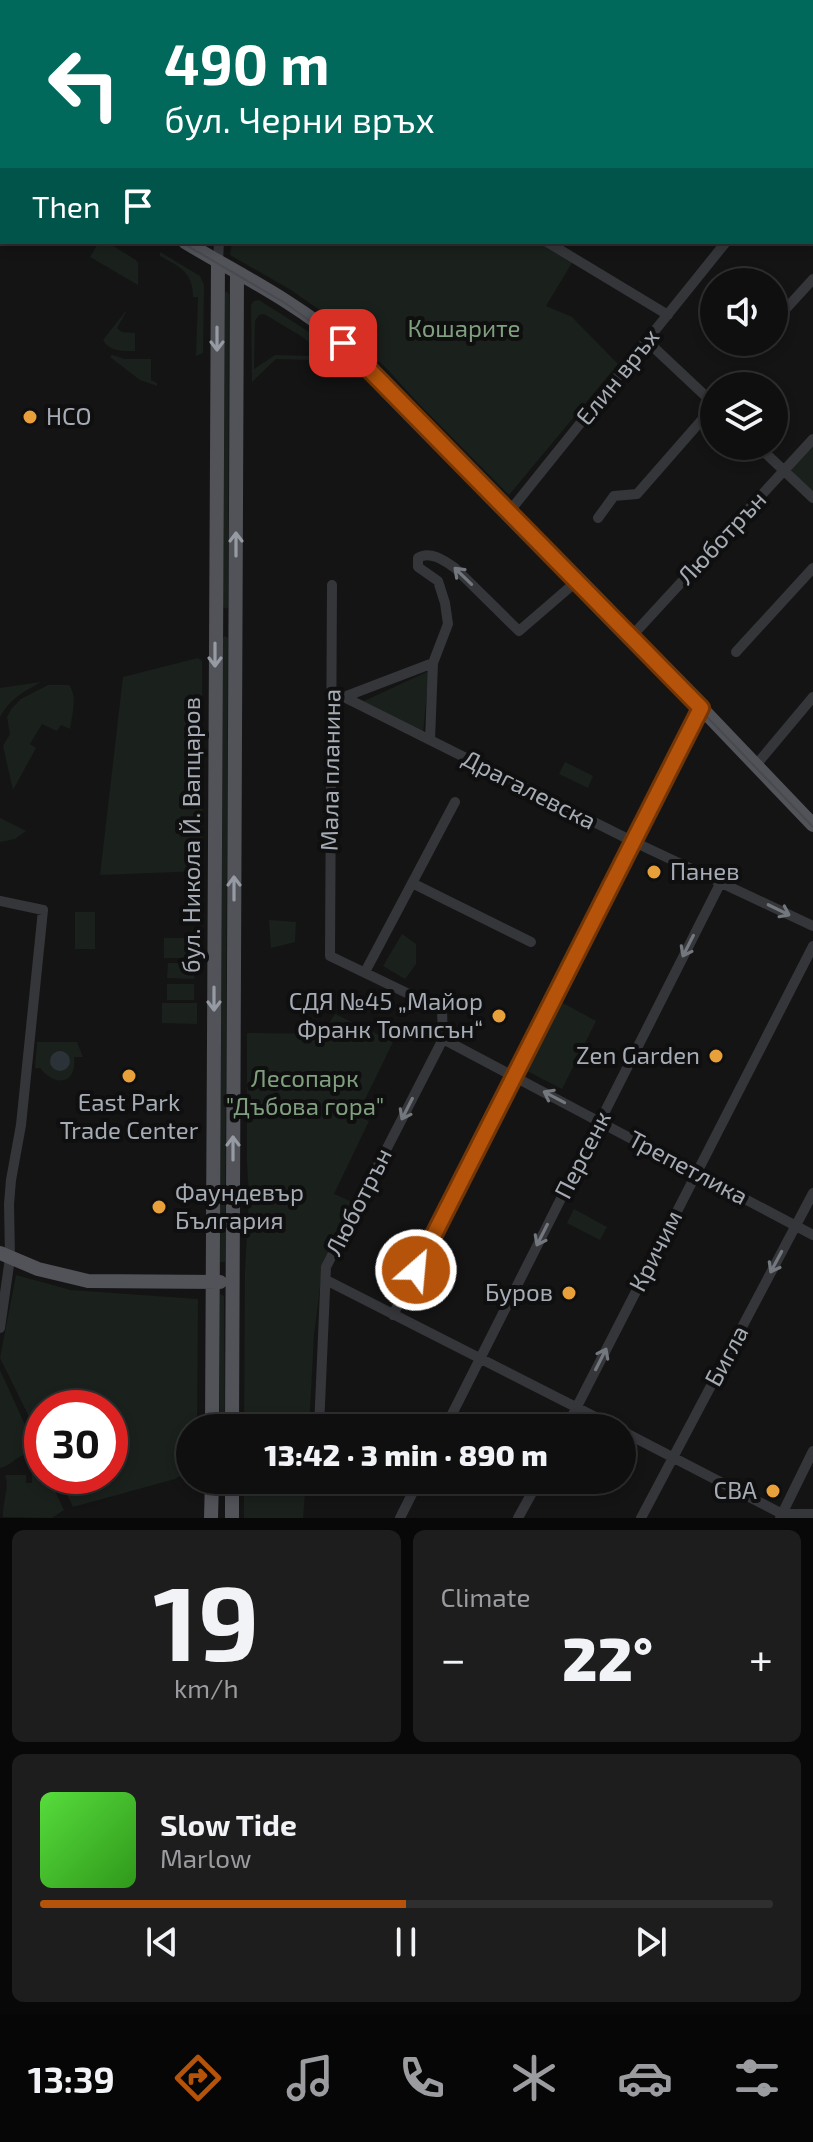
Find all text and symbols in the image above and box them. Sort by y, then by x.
text: 490 m [164,29,329,96]
icon: left [32,32,136,136]
text: бул. Черни връх [164,97,435,140]
icon: arrive [116,184,160,228]
text: Then [32,188,100,224]
map controls [700,268,788,460]
button: sound [700,268,788,356]
pin [309,309,377,377]
park label: Кошарите [407,313,521,342]
icon: arrive [321,321,365,365]
street label: Елин връх [569,322,665,430]
one-way arrow [209,325,224,352]
button: layers [700,372,788,460]
place label: НСО [46,401,91,430]
marker: НСО [21,408,39,426]
street label: Люботрън [670,484,771,590]
one-way arrow [228,531,244,558]
one-way arrow [453,567,473,586]
one-way arrow [207,641,223,668]
street label: Мала планина [314,689,345,851]
street label: бул. Никола Й. Вапцаров [176,697,206,973]
street label: Драгалевска [458,743,601,835]
place label: Панев [670,856,740,885]
marker: Панев [645,863,663,881]
one-way arrow [226,875,242,902]
one-way arrow [766,903,790,918]
one-way arrow [680,934,696,958]
one-way arrow [206,985,222,1012]
place label: СДЯ №45 „Майор Франк Томпсън“ [289,986,483,1043]
marker: СДЯ №45 „Майор Франк Томпсън“ [490,1007,508,1025]
place label: Zen Garden [576,1040,700,1069]
marker: Zen Garden [707,1047,725,1065]
park label: Лесопарк "Дъбова гора" [226,1063,384,1120]
marker: East Park Trade Center [120,1067,138,1085]
place label: East Park Trade Center [60,1087,199,1144]
one-way arrow [542,1089,566,1105]
one-way arrow [399,1096,414,1120]
street label: Персенк [547,1106,616,1203]
street label: Трепетлика [624,1123,753,1210]
one-way arrow [225,1135,241,1162]
street label: Люботрън [318,1143,397,1260]
place label: Фаундевър България [175,1177,304,1234]
marker: Фаундевър България [150,1198,168,1216]
street label: Кричим [622,1205,687,1296]
one-way arrow [534,1223,550,1247]
position arrow [374,1228,458,1312]
one-way arrow [768,1250,784,1273]
place label: Буров [485,1277,553,1307]
marker: Буров [560,1284,578,1302]
street label: Бигла [698,1320,754,1391]
one-way arrow [594,1347,610,1371]
speed limit sign: 30 [24,1390,128,1494]
text: 13:42 · 3 min · 890 m [264,1436,548,1472]
place label: CBA [714,1475,757,1504]
marker: CBA [764,1482,782,1500]
text: 19 [153,1557,259,1682]
text: Climate [441,1581,530,1612]
text: 22° [562,1621,653,1693]
text: − [441,1631,466,1684]
text: + [749,1631,773,1684]
text: km/h [174,1672,239,1703]
text: Slow Tide [160,1806,297,1842]
text: Marlow [160,1842,251,1873]
icon: previous [140,1920,184,1964]
icon: pause [384,1920,428,1964]
icon: next [629,1920,673,1964]
icon: directions [170,2050,226,2106]
icon: music [282,2050,338,2106]
icon: phone [394,2050,450,2106]
icon: climate [506,2050,562,2106]
icon: car [617,2050,673,2106]
icon: filters [729,2050,785,2106]
text: 13:39 [28,2057,115,2100]

